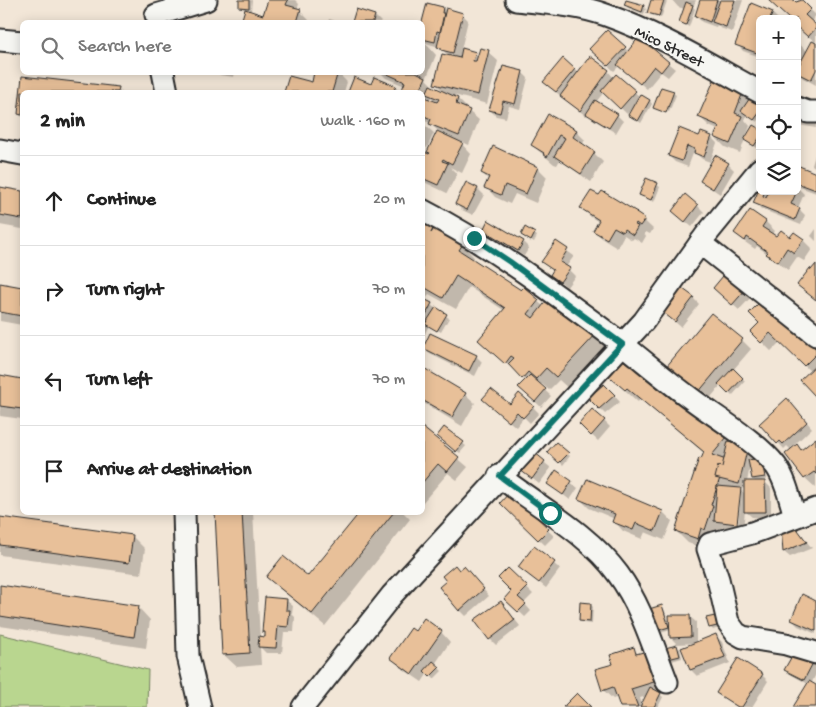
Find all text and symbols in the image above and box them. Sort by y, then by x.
map controls [756,15,801,195]
button: + [756,15,801,60]
search box [20,20,425,75]
street label: Mico Street [631,23,708,74]
icon: search [38,34,66,62]
text: Search here [78,36,172,59]
button: − [756,60,801,105]
button: locate [756,105,801,150]
text: 2 min [40,110,85,135]
text: Walk · 160 m [320,113,405,132]
button: layers [756,150,801,195]
icon: ahead [40,187,68,215]
text: Continue [87,189,156,212]
text: 20 m [373,191,405,210]
route end [463,227,486,250]
icon: right [40,277,68,305]
text: Turn right [87,279,163,302]
text: 70 m [372,281,405,300]
icon: left [40,367,68,395]
text: Turn left [87,369,151,392]
text: 70 m [372,371,405,390]
icon: arrive [40,457,68,485]
text: Arrive at destination [87,459,251,482]
route start [539,502,562,525]

